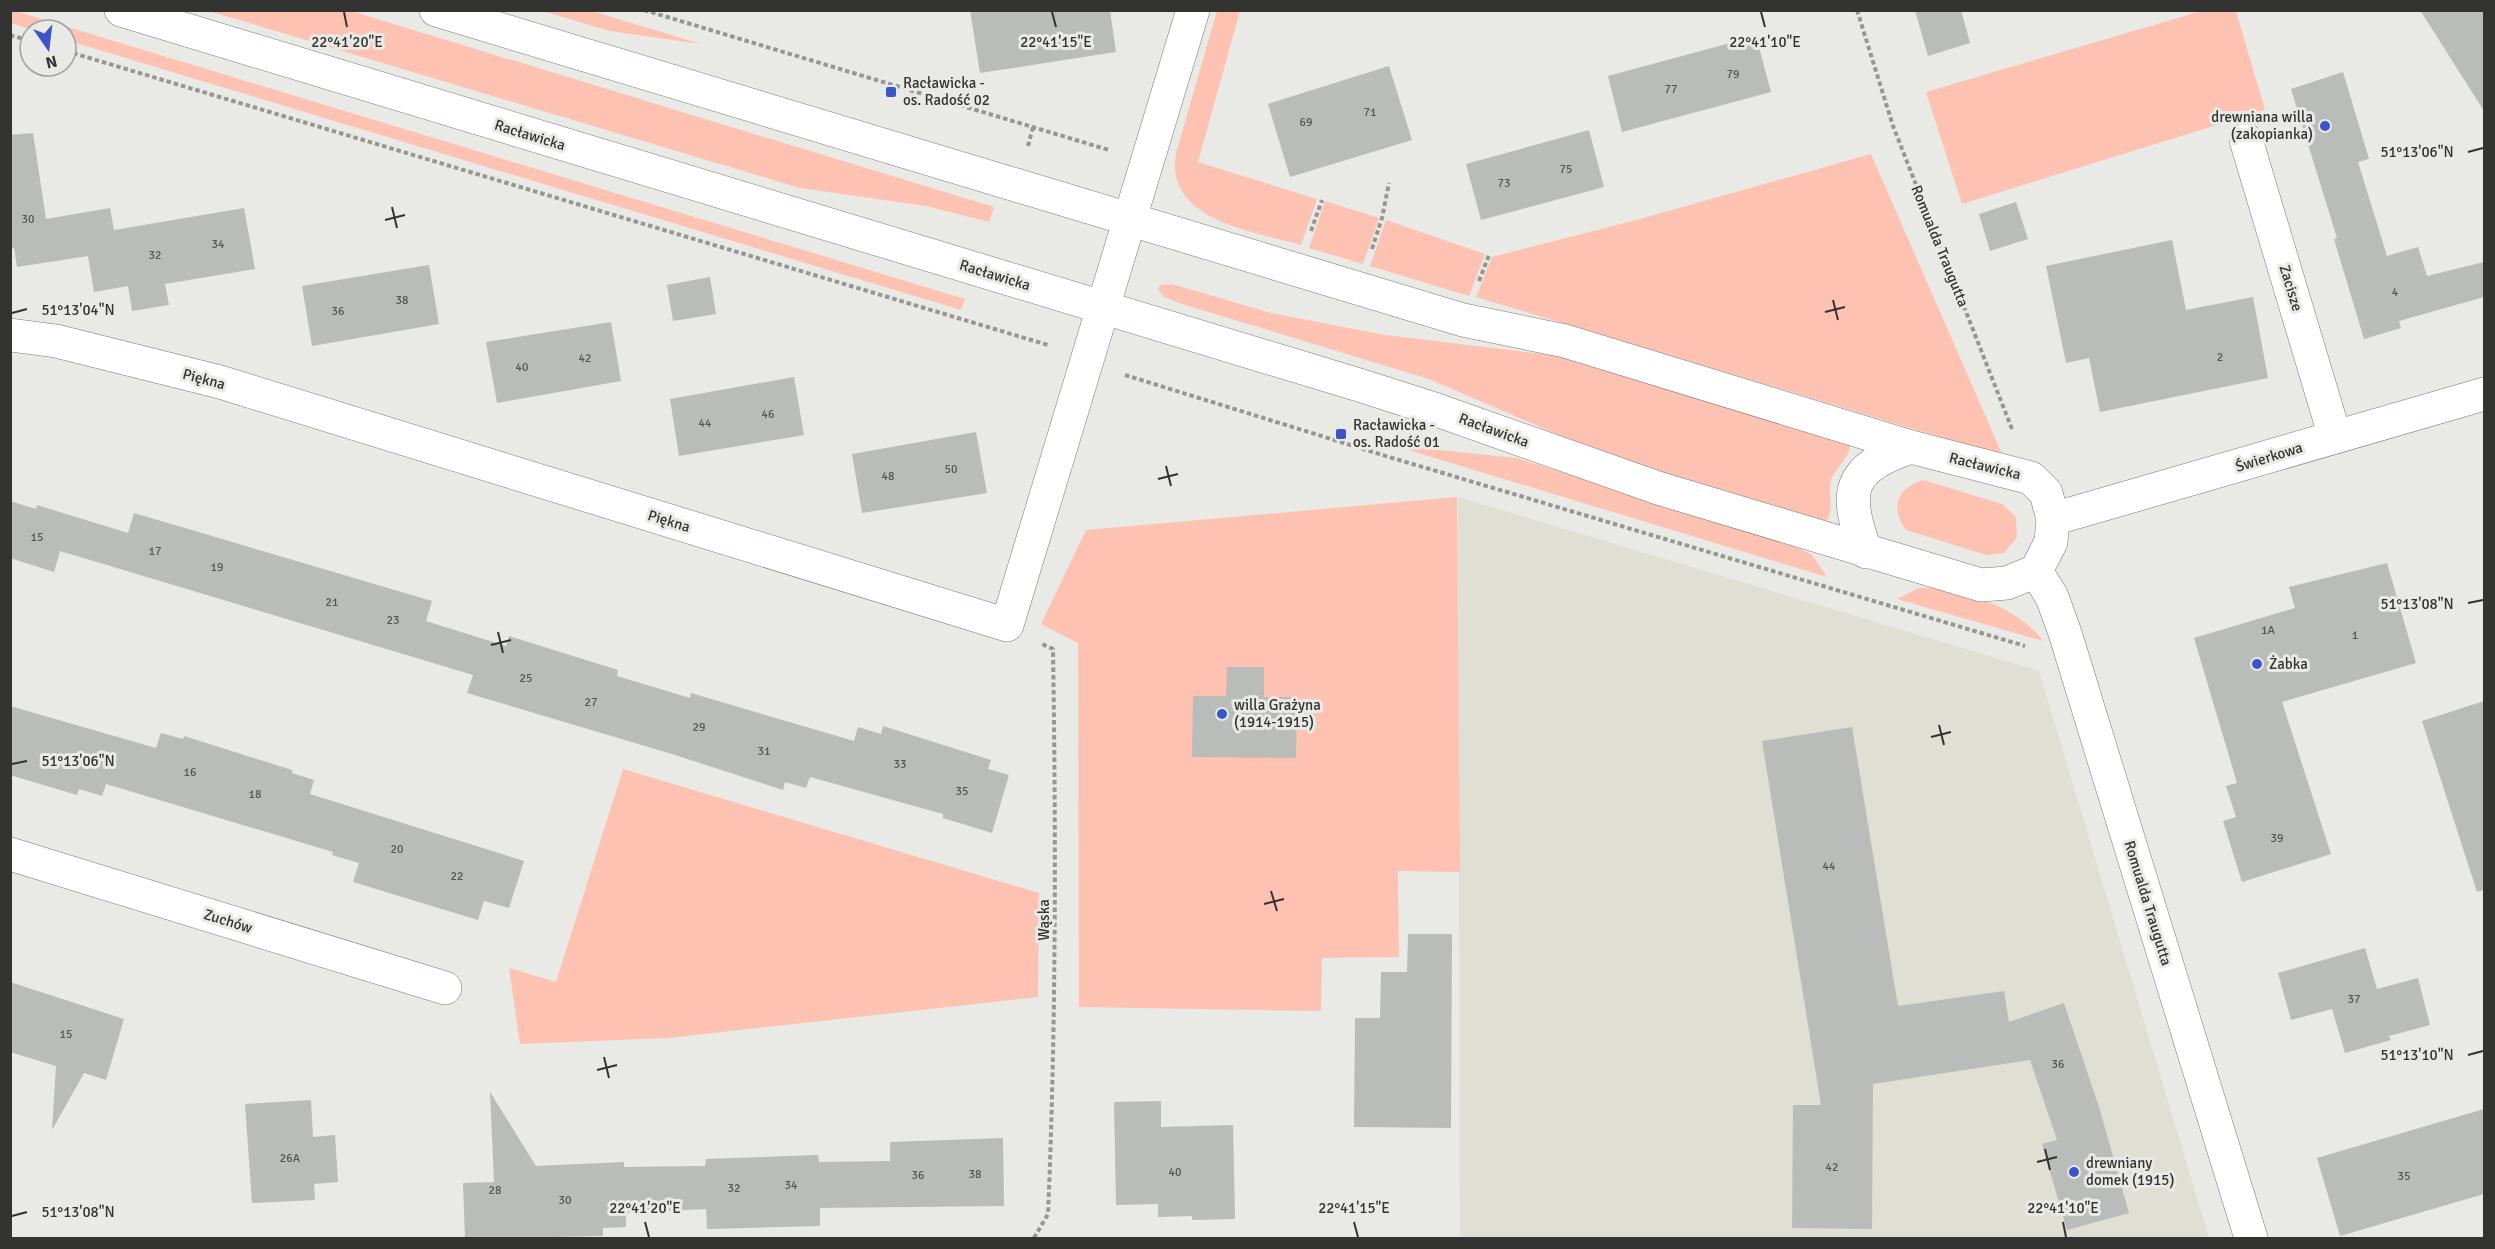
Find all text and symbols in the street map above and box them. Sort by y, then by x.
north arrow [18,18,78,78]
text: 22°41'20"E [311,33,383,51]
text: 22°41'15"E [1020,33,1092,51]
text: 22°41'10"E [1729,33,1801,51]
text: N [44,51,59,73]
house number: 79 [1727,67,1739,82]
place label: Racławicka - os. Radość 02 [903,74,990,109]
house number: 77 [1665,82,1677,97]
marker: Racławicka - os. Radość 02 [884,85,898,99]
house number: 71 [1364,105,1376,120]
place label: drewniana willa (zakopianka) [2211,108,2313,143]
house number: 69 [1300,115,1312,130]
street label: Racławicka [492,116,568,154]
marker: drewniana willa (zakopianka) [2318,119,2332,133]
text: 51°13'06"N [2380,143,2454,161]
house number: 75 [1560,162,1572,177]
house number: 73 [1498,176,1510,191]
street label: Romualda Traugutta [1907,183,1973,309]
house number: 30 [22,212,34,227]
house number: 34 [212,237,225,252]
house number: 32 [149,248,161,263]
street label: Racławicka [957,256,1033,294]
street label: Zacisze [2275,263,2307,313]
house number: 4 [2392,285,2399,300]
house number: 38 [396,293,408,308]
text: 51°13'04"N [41,301,115,319]
house number: 36 [332,304,344,319]
house number: 2 [2217,350,2223,365]
house number: 42 [579,351,591,366]
house number: 40 [516,360,528,375]
street label: Piękna [181,365,227,393]
house number: 46 [762,407,774,422]
street label: Racławicka [1456,409,1532,451]
house number: 44 [699,416,712,431]
place label: Racławicka - os. Radość 01 [1353,416,1440,451]
marker: Racławicka - os. Radość 01 [1334,427,1348,441]
street label: Świerkowa [2233,437,2305,476]
street label: Racławicka [1947,448,2023,484]
house number: 50 [945,462,957,477]
house number: 48 [882,469,894,484]
street label: Piękna [646,506,692,536]
house number: 15 [31,530,43,545]
house number: 17 [149,544,161,559]
house number: 19 [211,560,223,575]
house number: 21 [326,595,338,610]
text: 51°13'08"N [2380,595,2454,613]
house number: 23 [387,613,399,628]
house number: 1A [2261,623,2276,638]
house number: 1 [2352,628,2358,643]
place label: Żabka [2269,655,2308,673]
marker: Żabka [2250,657,2264,671]
house number: 25 [520,671,532,686]
house number: 27 [585,695,597,710]
place label: willa Grażyna (1914-1915) [1234,696,1321,731]
marker: willa Grażyna (1914-1915) [1215,707,1229,721]
house number: 29 [693,720,705,735]
house number: 31 [758,744,770,759]
text: 51°13'06"N [41,752,115,770]
house number: 33 [894,757,906,772]
house number: 16 [184,765,196,780]
house number: 35 [956,784,968,799]
house number: 18 [249,787,261,802]
house number: 39 [2271,831,2283,846]
street label: Romualda Traugutta [2120,838,2176,968]
house number: 20 [391,842,403,857]
house number: 44 [1823,859,1836,874]
house number: 22 [451,869,463,884]
street label: Wąska [1035,899,1053,941]
street label: Zuchów [201,905,255,937]
house number: 37 [2348,992,2360,1007]
house number: 15 [60,1027,72,1042]
text: 51°13'10"N [2380,1046,2454,1064]
house number: 36 [2052,1057,2064,1072]
house number: 26A [280,1151,301,1166]
place label: drewniany domek (1915) [2086,1154,2174,1189]
house number: 42 [1826,1160,1838,1175]
house number: 40 [1169,1165,1181,1180]
marker: drewniany domek (1915) [2067,1165,2081,1179]
house number: 38 [969,1167,981,1182]
house number: 36 [912,1168,924,1183]
house number: 35 [2398,1169,2410,1184]
house number: 34 [785,1178,798,1193]
house number: 32 [728,1181,740,1196]
house number: 28 [489,1183,501,1198]
house number: 30 [559,1193,571,1208]
text: 22°41'20"E [609,1199,681,1217]
text: 22°41'15"E [1318,1199,1390,1217]
text: 22°41'10"E [2027,1199,2099,1217]
text: 51°13'08"N [41,1203,115,1221]

